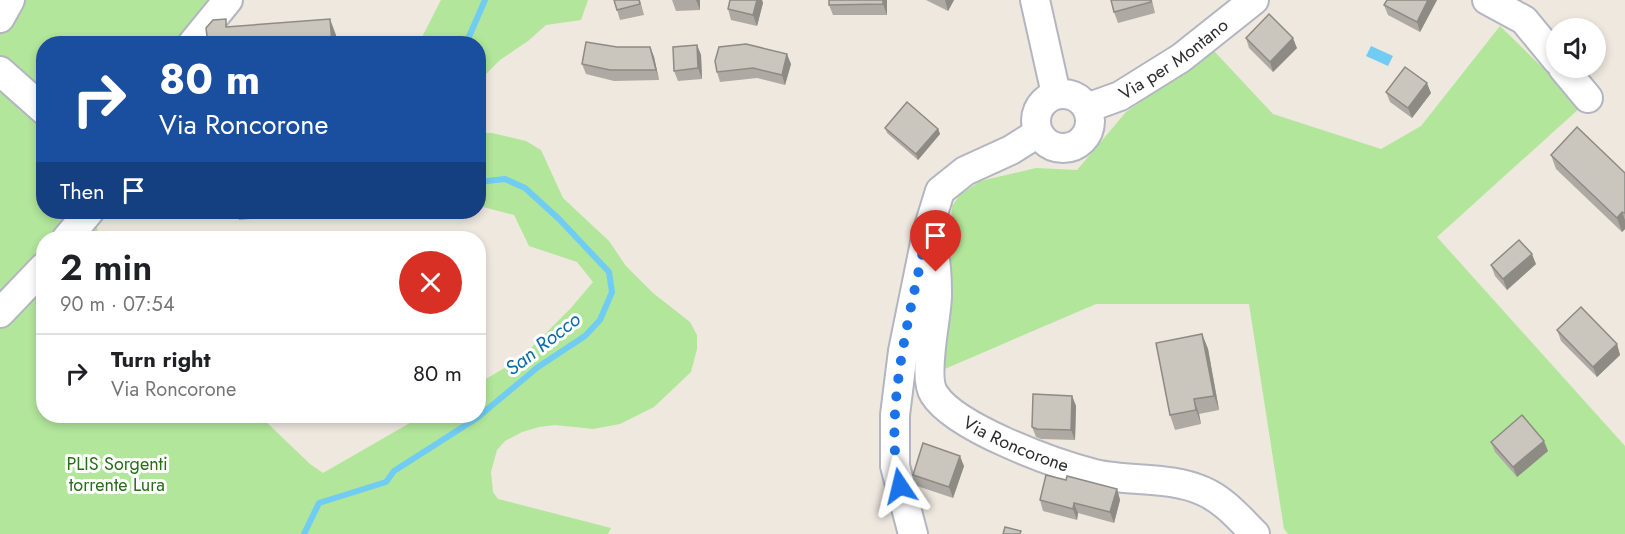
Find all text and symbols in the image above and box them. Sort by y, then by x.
street label: Via per Montano [1114,12,1234,107]
map controls [1546,18,1606,78]
button: sound [1546,18,1606,78]
text: 80 m [159,49,260,110]
icon: right [60,60,138,138]
text: Via Roncorone [159,105,328,144]
icon: arrive [117,174,150,207]
text: Then [60,175,105,207]
pin [910,210,961,272]
icon: arrive [919,219,952,252]
text: 2 min [60,241,152,293]
button: close [399,251,462,314]
text: 90 m · 07:54 [60,290,175,319]
water label: San Rocco [499,305,587,383]
text: Turn right [111,343,211,375]
icon: right [60,357,93,390]
text: 80 m [413,357,462,389]
text: Via Roncorone [111,375,236,404]
street label: Via Roncorone [958,410,1072,478]
park label: PLIS Sorgenti torrente Lura [66,451,168,498]
position arrow [868,454,932,518]

